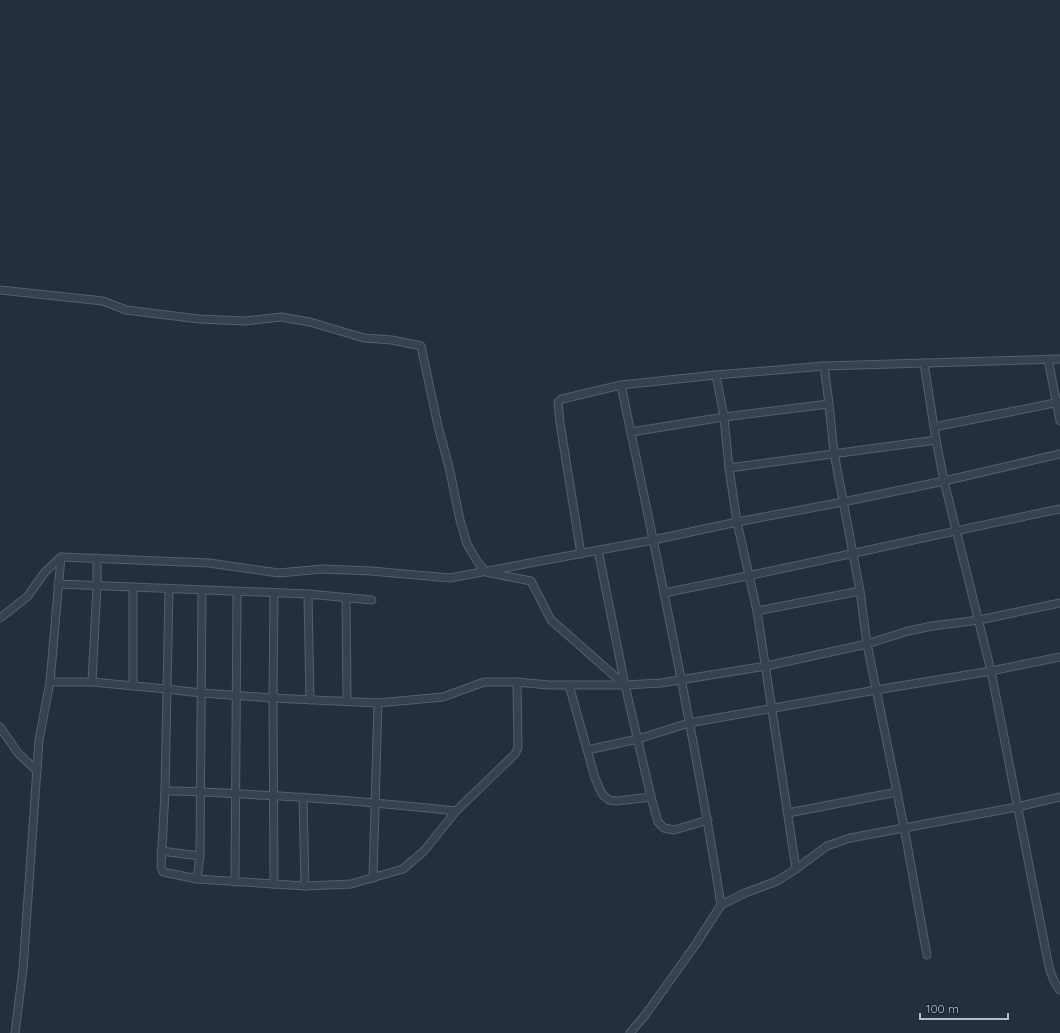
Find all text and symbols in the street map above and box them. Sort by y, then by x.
scale bar [920,995,1008,1021]
text: 100 m [926,1001,959,1016]

